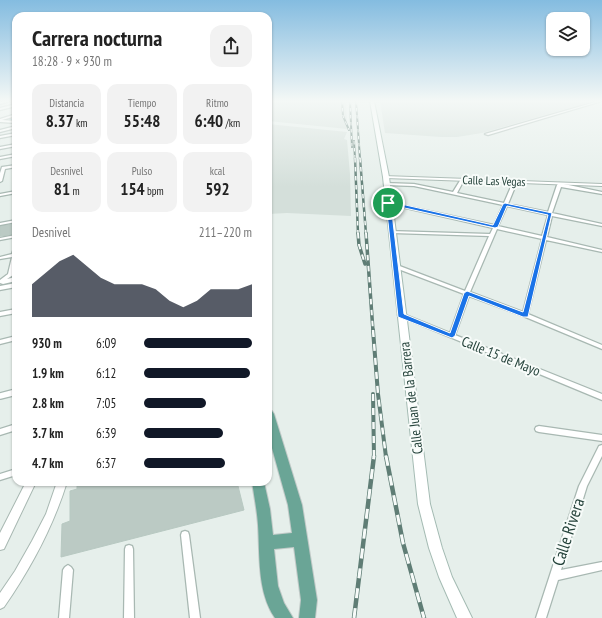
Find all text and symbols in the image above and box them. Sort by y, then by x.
map controls [546,12,590,56]
button: layers [546,12,590,56]
text: Carrera nocturna [32,24,162,52]
button: share [210,25,252,67]
text: 18:28 · 9 × 930 m [32,53,112,70]
text: Distancia [49,96,84,110]
text: Tiempo [128,96,156,110]
text: Ritmo [206,96,229,110]
text: 8.37 [46,110,74,132]
text: 55:48 [124,110,160,132]
text: 6:40 [194,110,223,132]
text: km [74,116,88,130]
text: /km [223,116,240,130]
text: Desnivel [50,164,83,178]
text: Pulso [132,164,152,178]
text: kcal [210,164,225,178]
street label: Calle Las Vegas [462,172,526,189]
text: 81 [54,178,70,200]
text: 154 [120,178,145,200]
text: 592 [205,178,230,200]
text: m [70,184,80,198]
text: bpm [145,184,164,198]
pin [371,186,405,220]
icon: arrive [377,192,399,214]
text: Desnivel [32,224,71,241]
text: 211–220 m [199,224,252,241]
street label: Calle 15 de Mayo [459,332,543,380]
text: 930 m [32,335,62,352]
text: 6:09 [96,335,116,352]
street label: Calle Juan de la Barrera [395,341,427,455]
text: 1.9 km [32,365,64,382]
text: 6:12 [96,365,116,382]
text: 2.8 km [32,395,64,412]
text: 7:05 [96,395,116,412]
text: 3.7 km [32,425,63,442]
text: 6:39 [96,425,116,442]
text: 4.7 km [32,455,63,472]
text: 6:37 [96,455,116,472]
street label: Calle Rivera [547,495,589,569]

